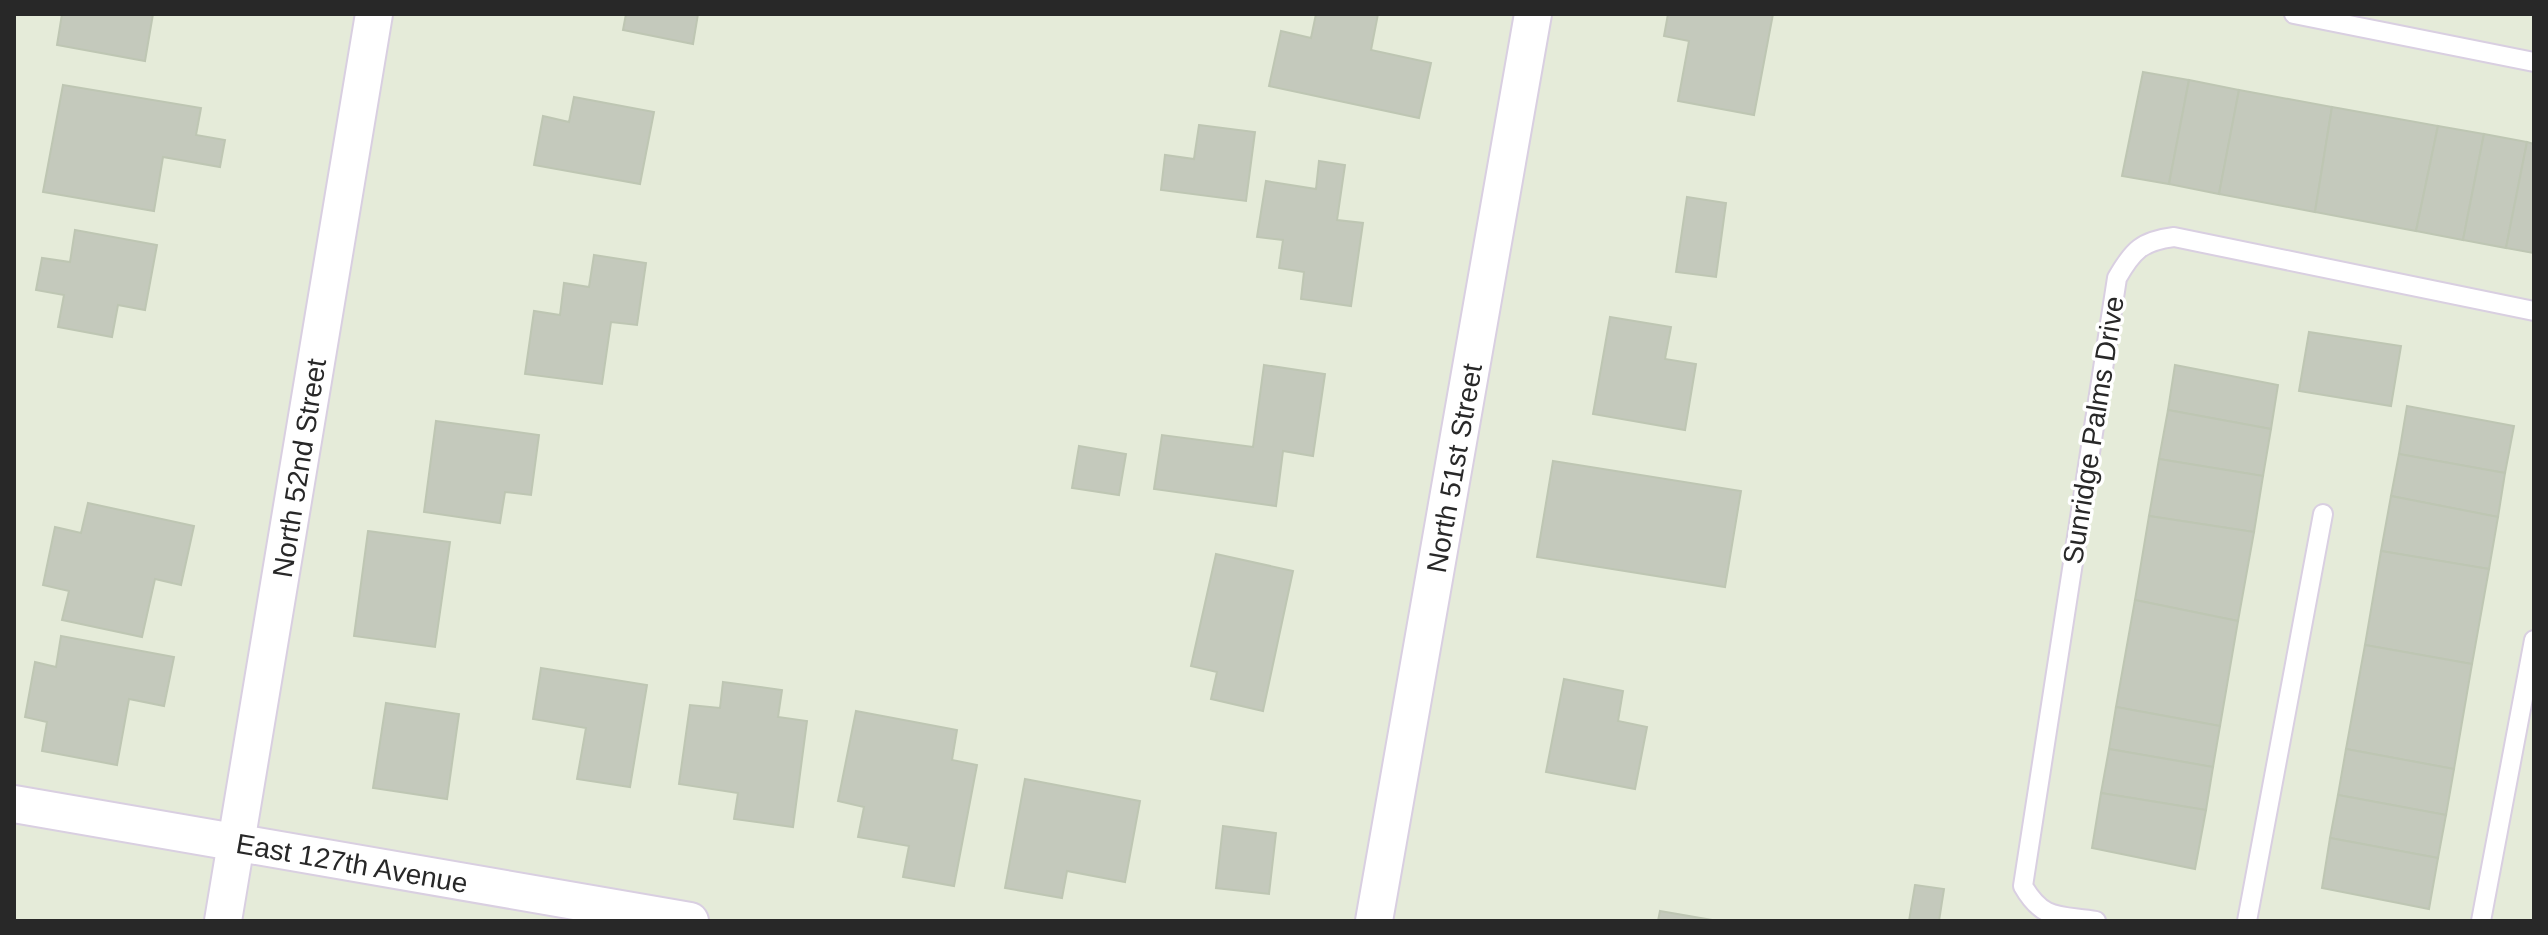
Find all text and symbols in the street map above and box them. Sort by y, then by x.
street label: Sunridge Palms Drive [2057,294,2130,566]
street label: North 52nd Street [267,356,332,580]
street label: North 51st Street [1421,361,1488,575]
street label: East 127th Avenue [234,828,470,899]

